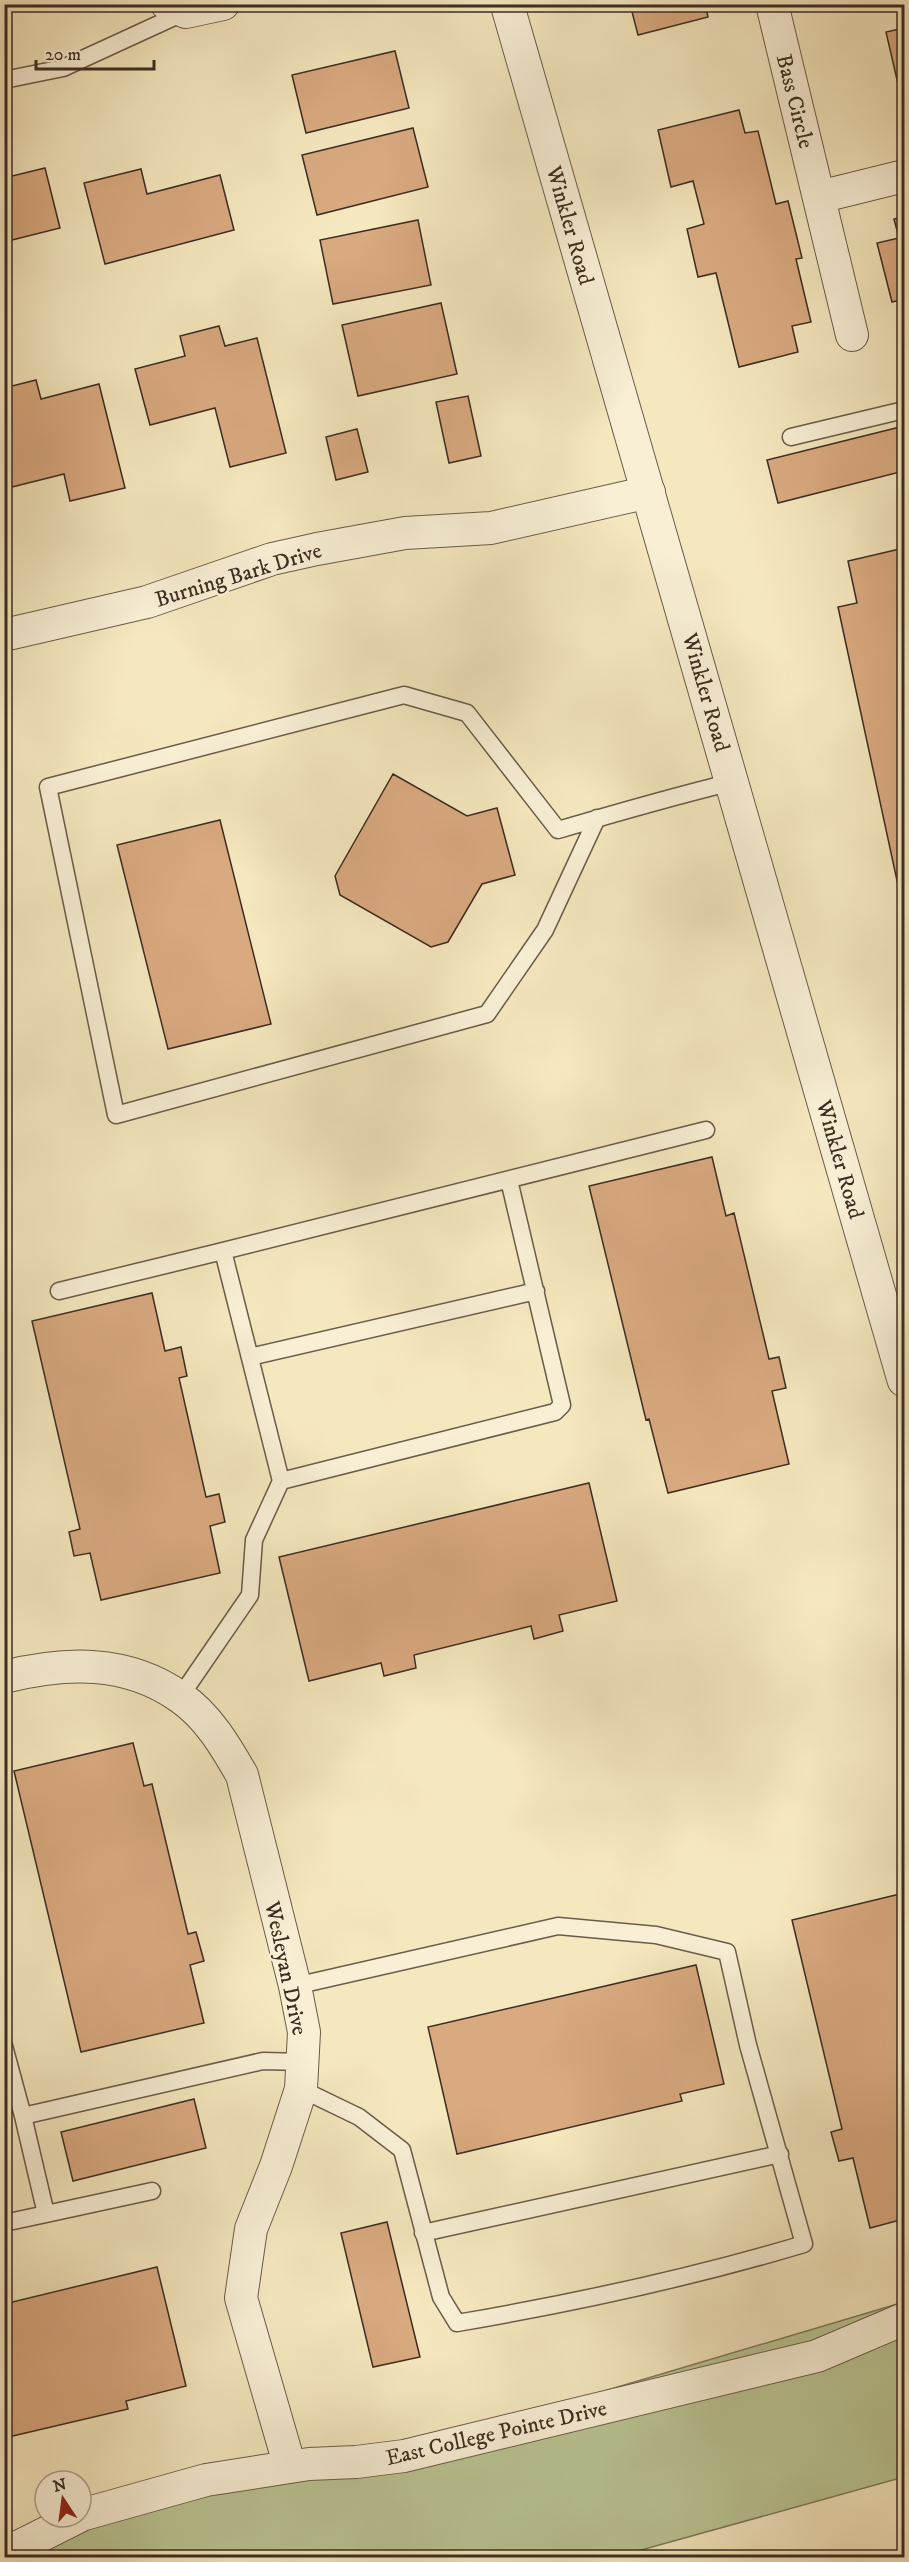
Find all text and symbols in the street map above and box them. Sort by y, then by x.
scale bar [36,33,154,71]
text: 20 m [45,44,81,66]
street label: Bass Circle [770,51,819,151]
street label: Winkler Road [539,162,599,288]
street label: Burning Bark Drive [152,537,325,614]
street label: Winkler Road [675,629,735,755]
street label: Winkler Road [809,1096,869,1222]
street label: Wesleyan Drive [258,1898,313,2038]
street label: East College Pointe Drive [383,2395,609,2472]
north arrow [33,2469,93,2529]
text: N [51,2474,69,2497]

